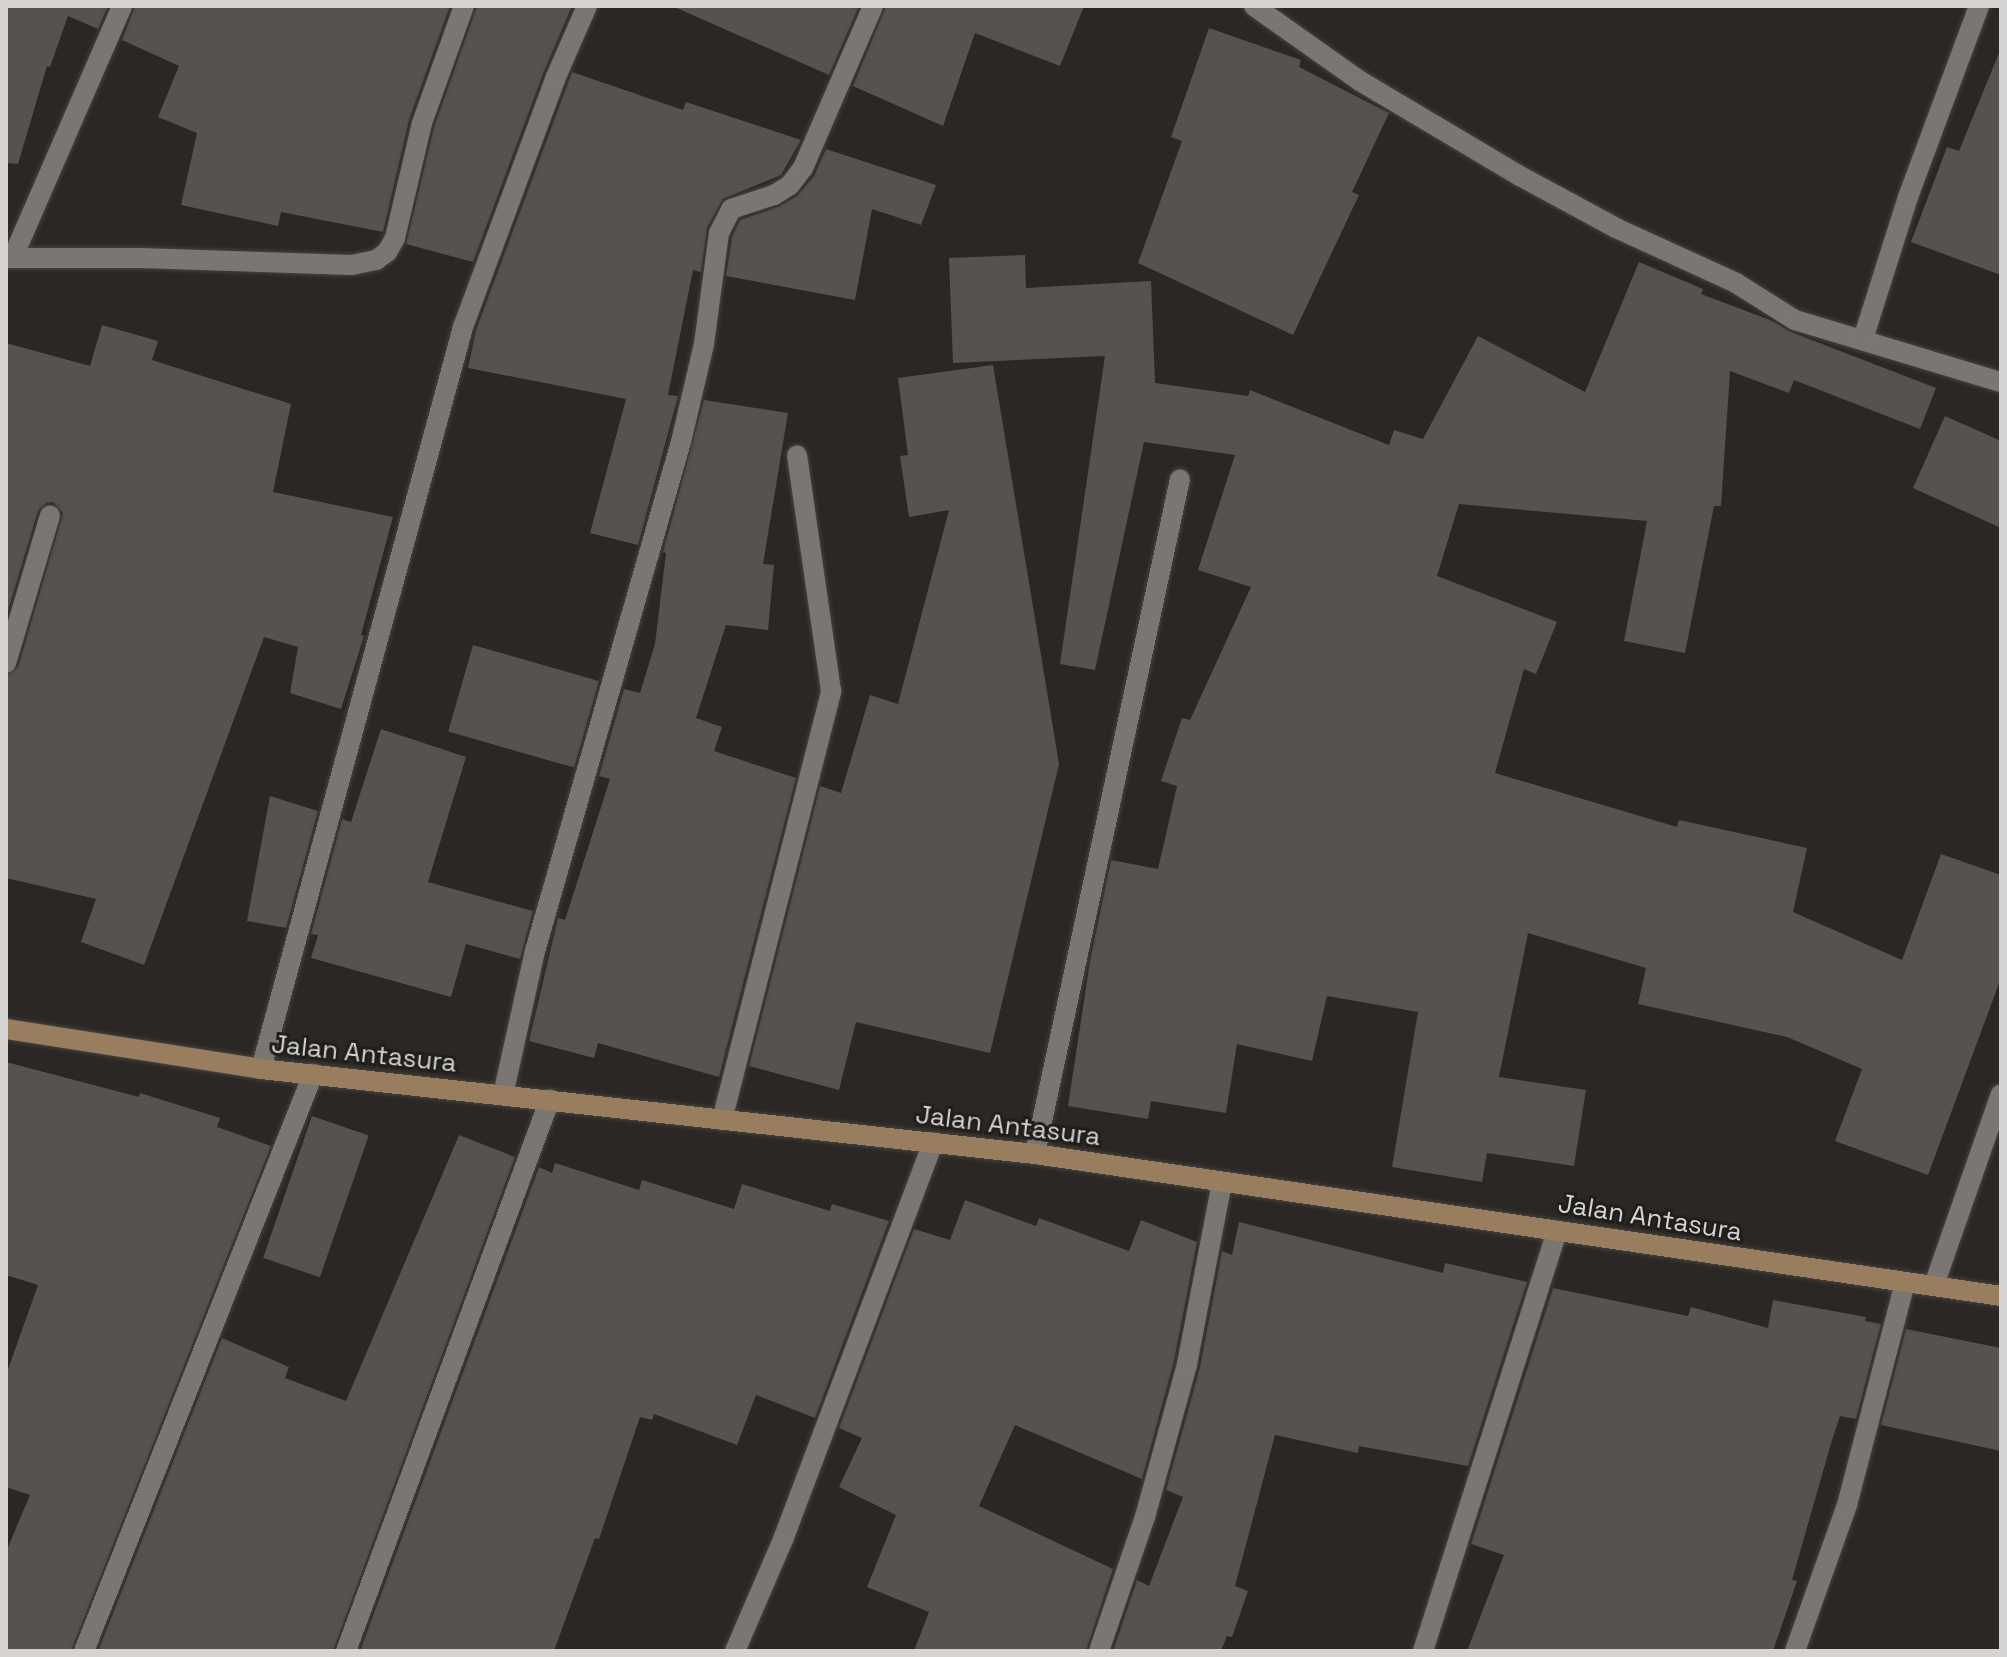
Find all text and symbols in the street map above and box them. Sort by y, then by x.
street label: Jalan Antasura [270,1029,458,1079]
street label: Jalan Antasura [914,1099,1102,1153]
street label: Jalan Antasura [1556,1188,1744,1248]

